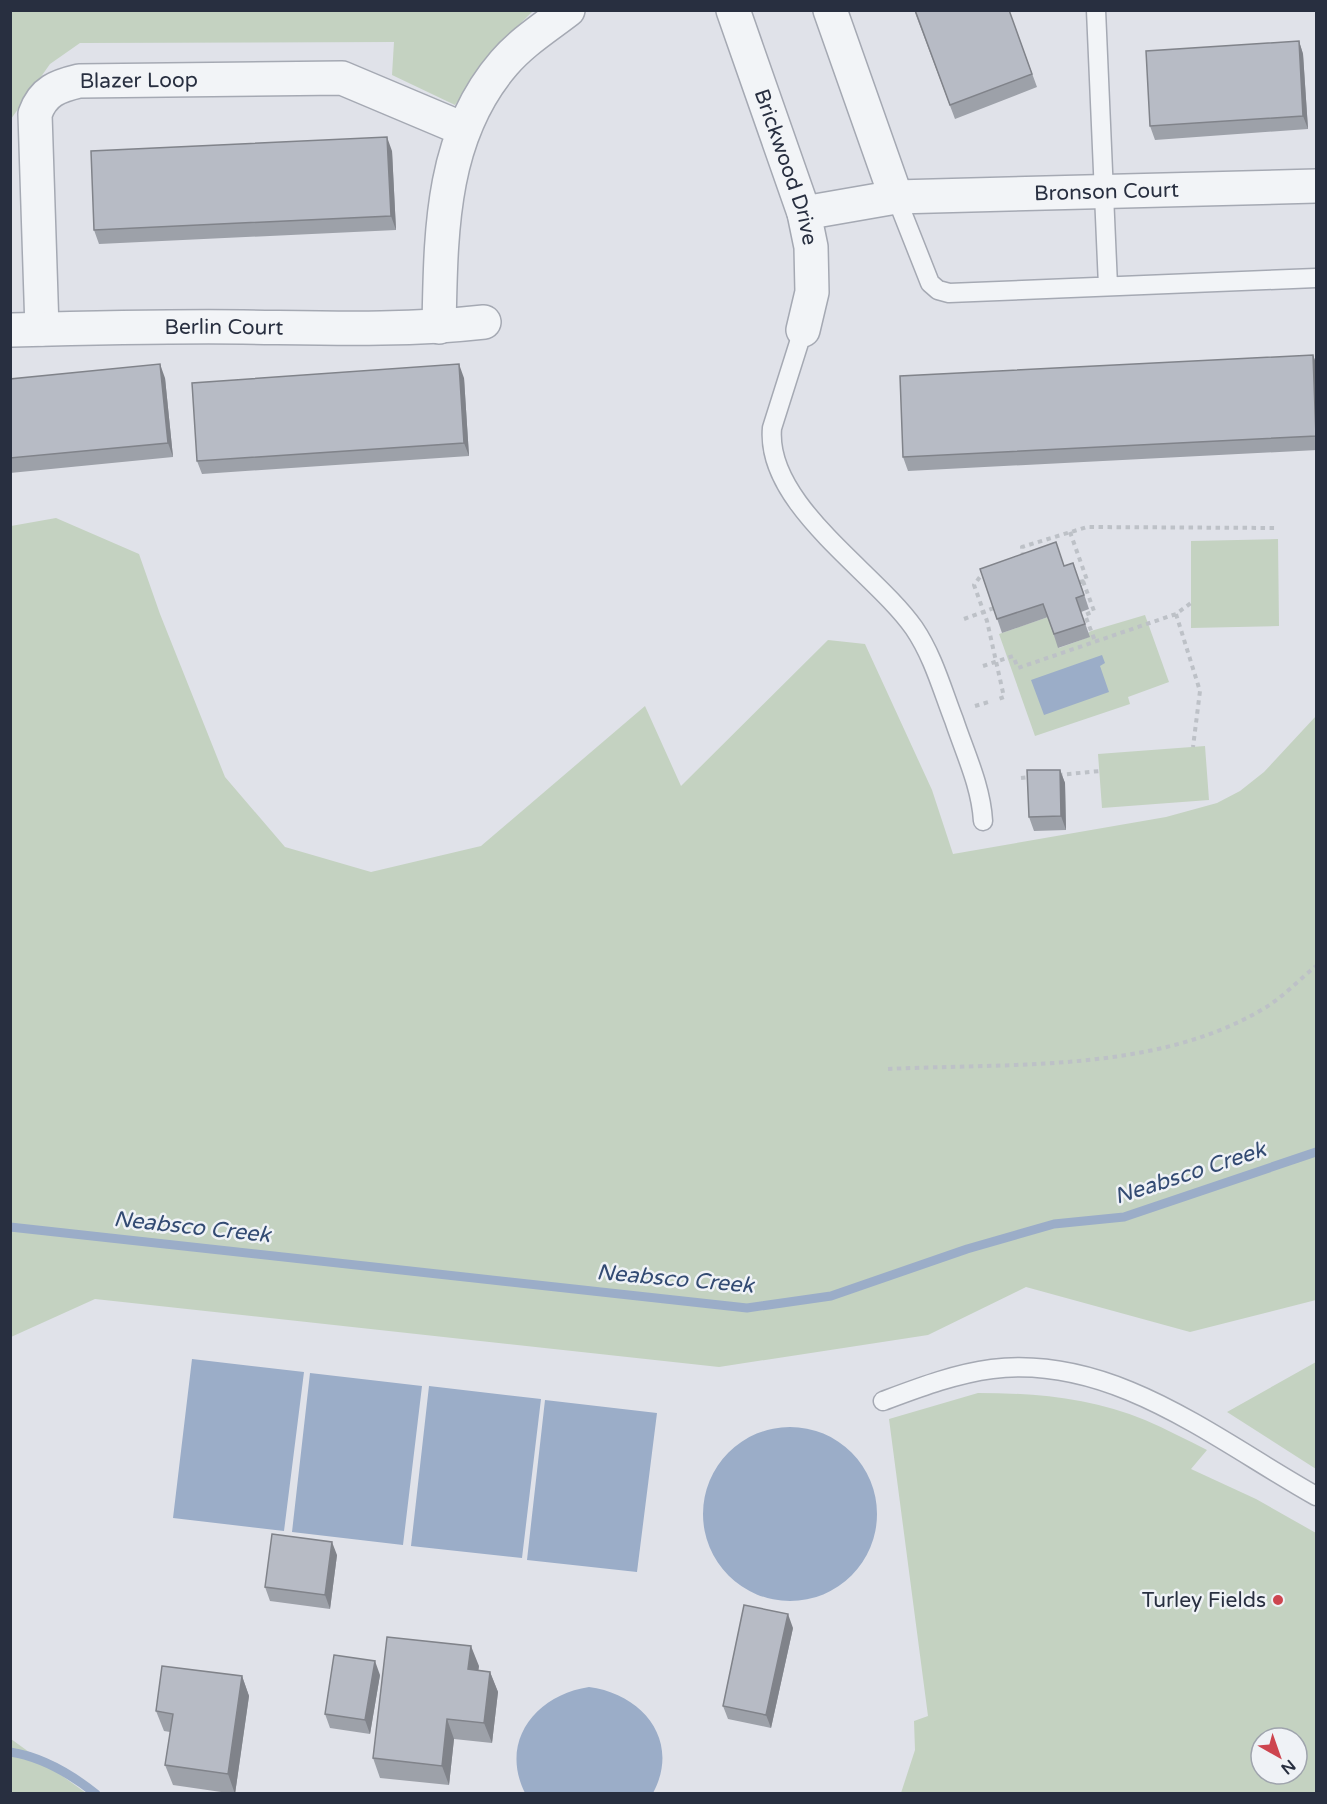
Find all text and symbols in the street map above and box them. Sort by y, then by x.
street label: Blazer Loop [80,67,198,93]
street label: Brickwood Drive [749,86,823,247]
street label: Bronson Court [1034,177,1179,206]
street label: Berlin Court [164,314,284,340]
water label: Neabsco Creek [1111,1136,1271,1210]
water label: Neabsco Creek [112,1206,274,1248]
water label: Neabsco Creek [595,1259,757,1299]
place label: Turley Fields [1142,1588,1266,1613]
marker: Turley Fields [1271,1593,1285,1607]
north arrow [1249,1726,1309,1786]
text: N [1277,1755,1299,1779]

